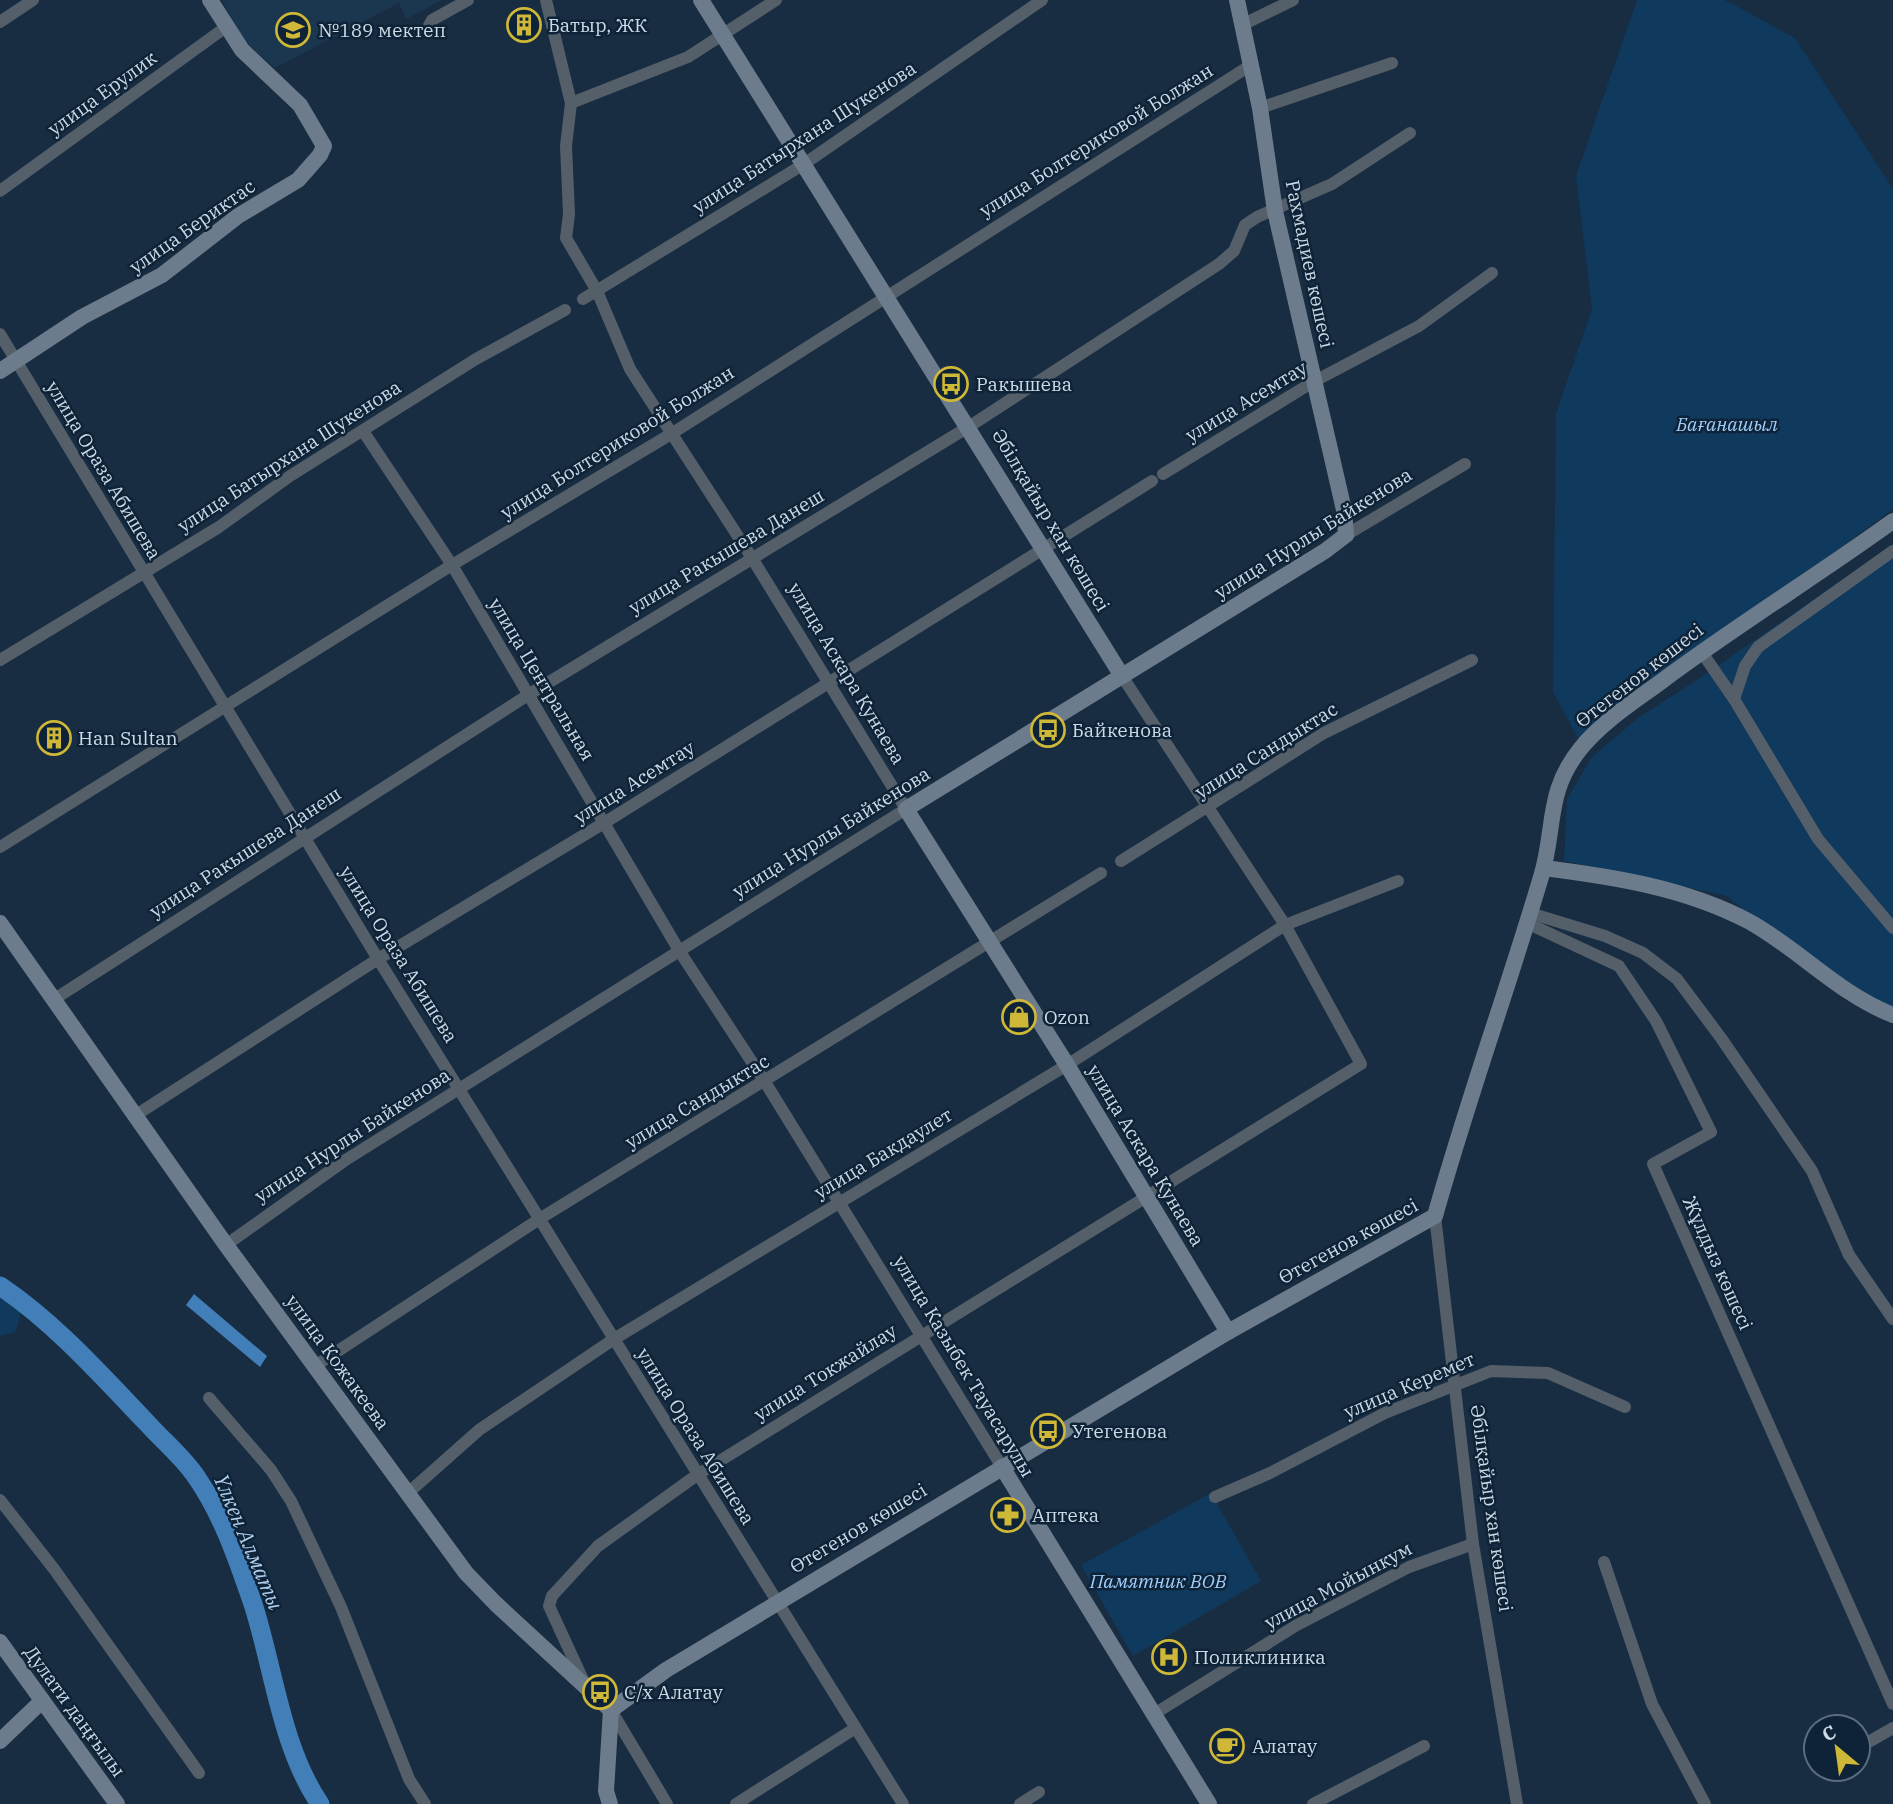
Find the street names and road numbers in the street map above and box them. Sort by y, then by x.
street label: улица Ерулик [43,45,161,141]
street label: улица Батырхана Шукенова [688,56,920,218]
street label: улица Болтериковой Болжан [975,58,1217,222]
street label: улица Бериктас [124,174,260,278]
street label: Рахмадиев көшесі [1280,178,1340,350]
street label: улица Асемтау [1181,355,1312,447]
street label: улица Болтериковой Болжан [496,360,738,524]
street label: улица Батырхана Шукенова [173,375,405,537]
street label: улица Ораза Абишева [41,376,167,564]
street label: Әбілқайыр хан көшесі [987,424,1115,616]
street label: улица Нурлы Байкенова [1210,462,1416,604]
street label: улица Ракышева Данеш [624,483,828,619]
street label: улица Аскара Кунаева [783,578,911,768]
street label: улица Центральная [484,593,600,765]
street label: Өтегенов көшесі [1570,618,1708,732]
street label: улица Сандыктас [1190,696,1342,804]
street label: улица Асемтау [569,735,700,829]
street label: улица Нурлы Байкенова [728,761,934,903]
street label: улица Ракышева Данеш [145,781,345,923]
street label: улица Ораза Абишева [335,861,463,1047]
street label: улица Сандыктас [621,1048,774,1153]
street label: улица Аскара Кунаева [1082,1060,1210,1250]
street label: улица Нурлы Байкенова [250,1063,454,1207]
street label: улица Бакдаулет [810,1102,957,1204]
street label: Жұлдыз көшесі [1678,1192,1758,1334]
street label: Өтегенов көшесі [1274,1193,1422,1289]
street label: улица Казыбек Тауасарулы [888,1251,1040,1481]
street label: улица Кожакеева [281,1290,395,1434]
street label: улица Токжайлау [749,1318,902,1426]
street label: улица Ораза Абишева [632,1343,760,1529]
street label: улица Керемет [1340,1347,1478,1423]
street label: Әбілқайыр хан көшесі [1466,1403,1518,1613]
street label: Өтегенов көшесі [785,1478,931,1578]
street label: улица Мойынкум [1260,1536,1416,1634]
street label: Дулати даңғылы [19,1640,131,1782]

